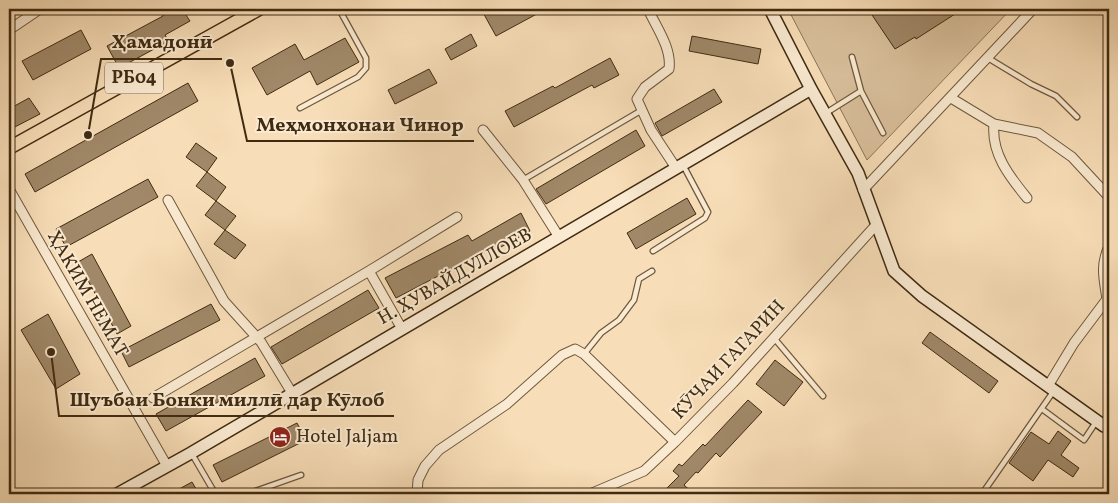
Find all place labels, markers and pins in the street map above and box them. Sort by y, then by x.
callout: Ҳамадонӣ [101,24,222,59]
callout: Меҳмонхонаи Чинор [247,106,474,141]
callout: Шуъбаи Бонки миллӣ дар Кӯлоб [59,381,394,416]
place label: Hotel Jaljam [296,424,399,450]
hotel icon: Hotel Jaljam [268,425,292,449]

